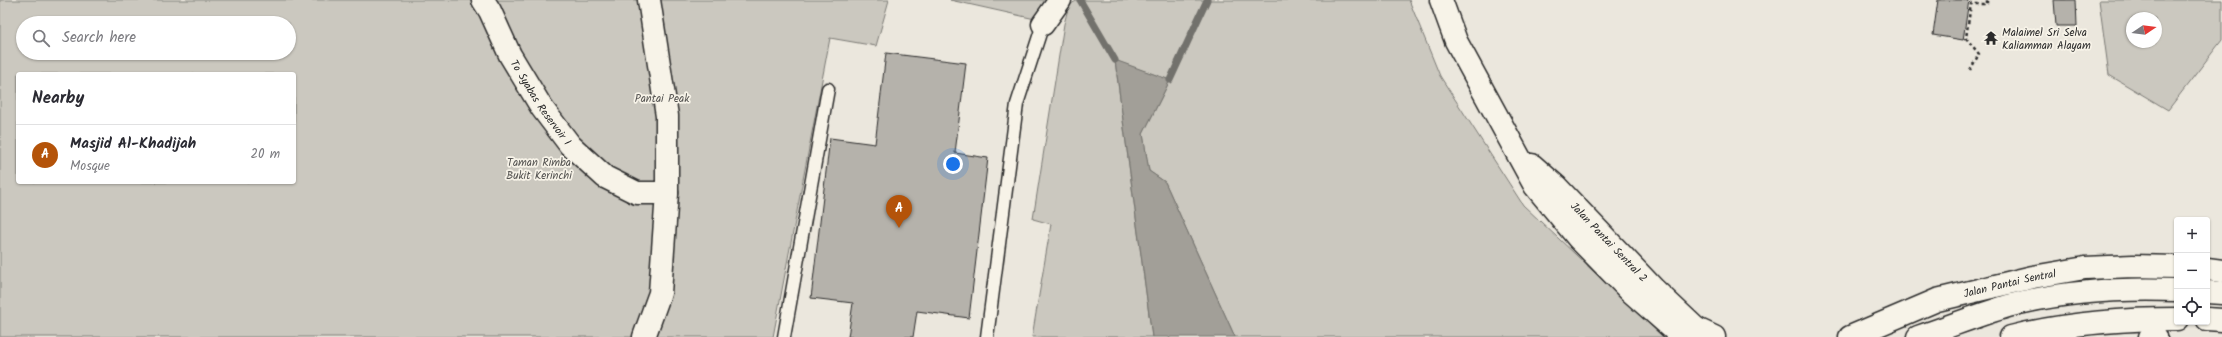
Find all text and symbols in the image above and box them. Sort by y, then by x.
north arrow [2126,12,2162,48]
search box [16,16,296,60]
place label: Malaimel Sri Selva Kaliamman Alayam [2002,24,2091,55]
text: Search here [62,26,136,50]
icon: search [30,27,52,49]
temple icon: Malaimel Sri Selva Kaliamman Alayam [1983,30,1999,46]
street label: To Syabas Reservoir 1 [505,57,575,150]
text: Nearby [32,85,84,112]
park label: Pantai Peak [635,90,690,108]
text: Masjid Al-Khadijah [70,132,196,156]
text: A [41,144,49,165]
text: 20 m [250,144,280,165]
park label: Taman Rimba Bukit Kerinchi [506,154,572,185]
your location [943,154,963,174]
text: Mosque [70,156,110,177]
pin: A [886,195,912,228]
street label: Jalan Pantai Sentral 2 [1566,198,1651,287]
map controls [2174,217,2210,325]
button: + [2174,217,2210,253]
button: − [2174,253,2210,289]
street label: Jalan Pantai Sentral [1962,265,2058,303]
button: locate [2174,289,2210,325]

